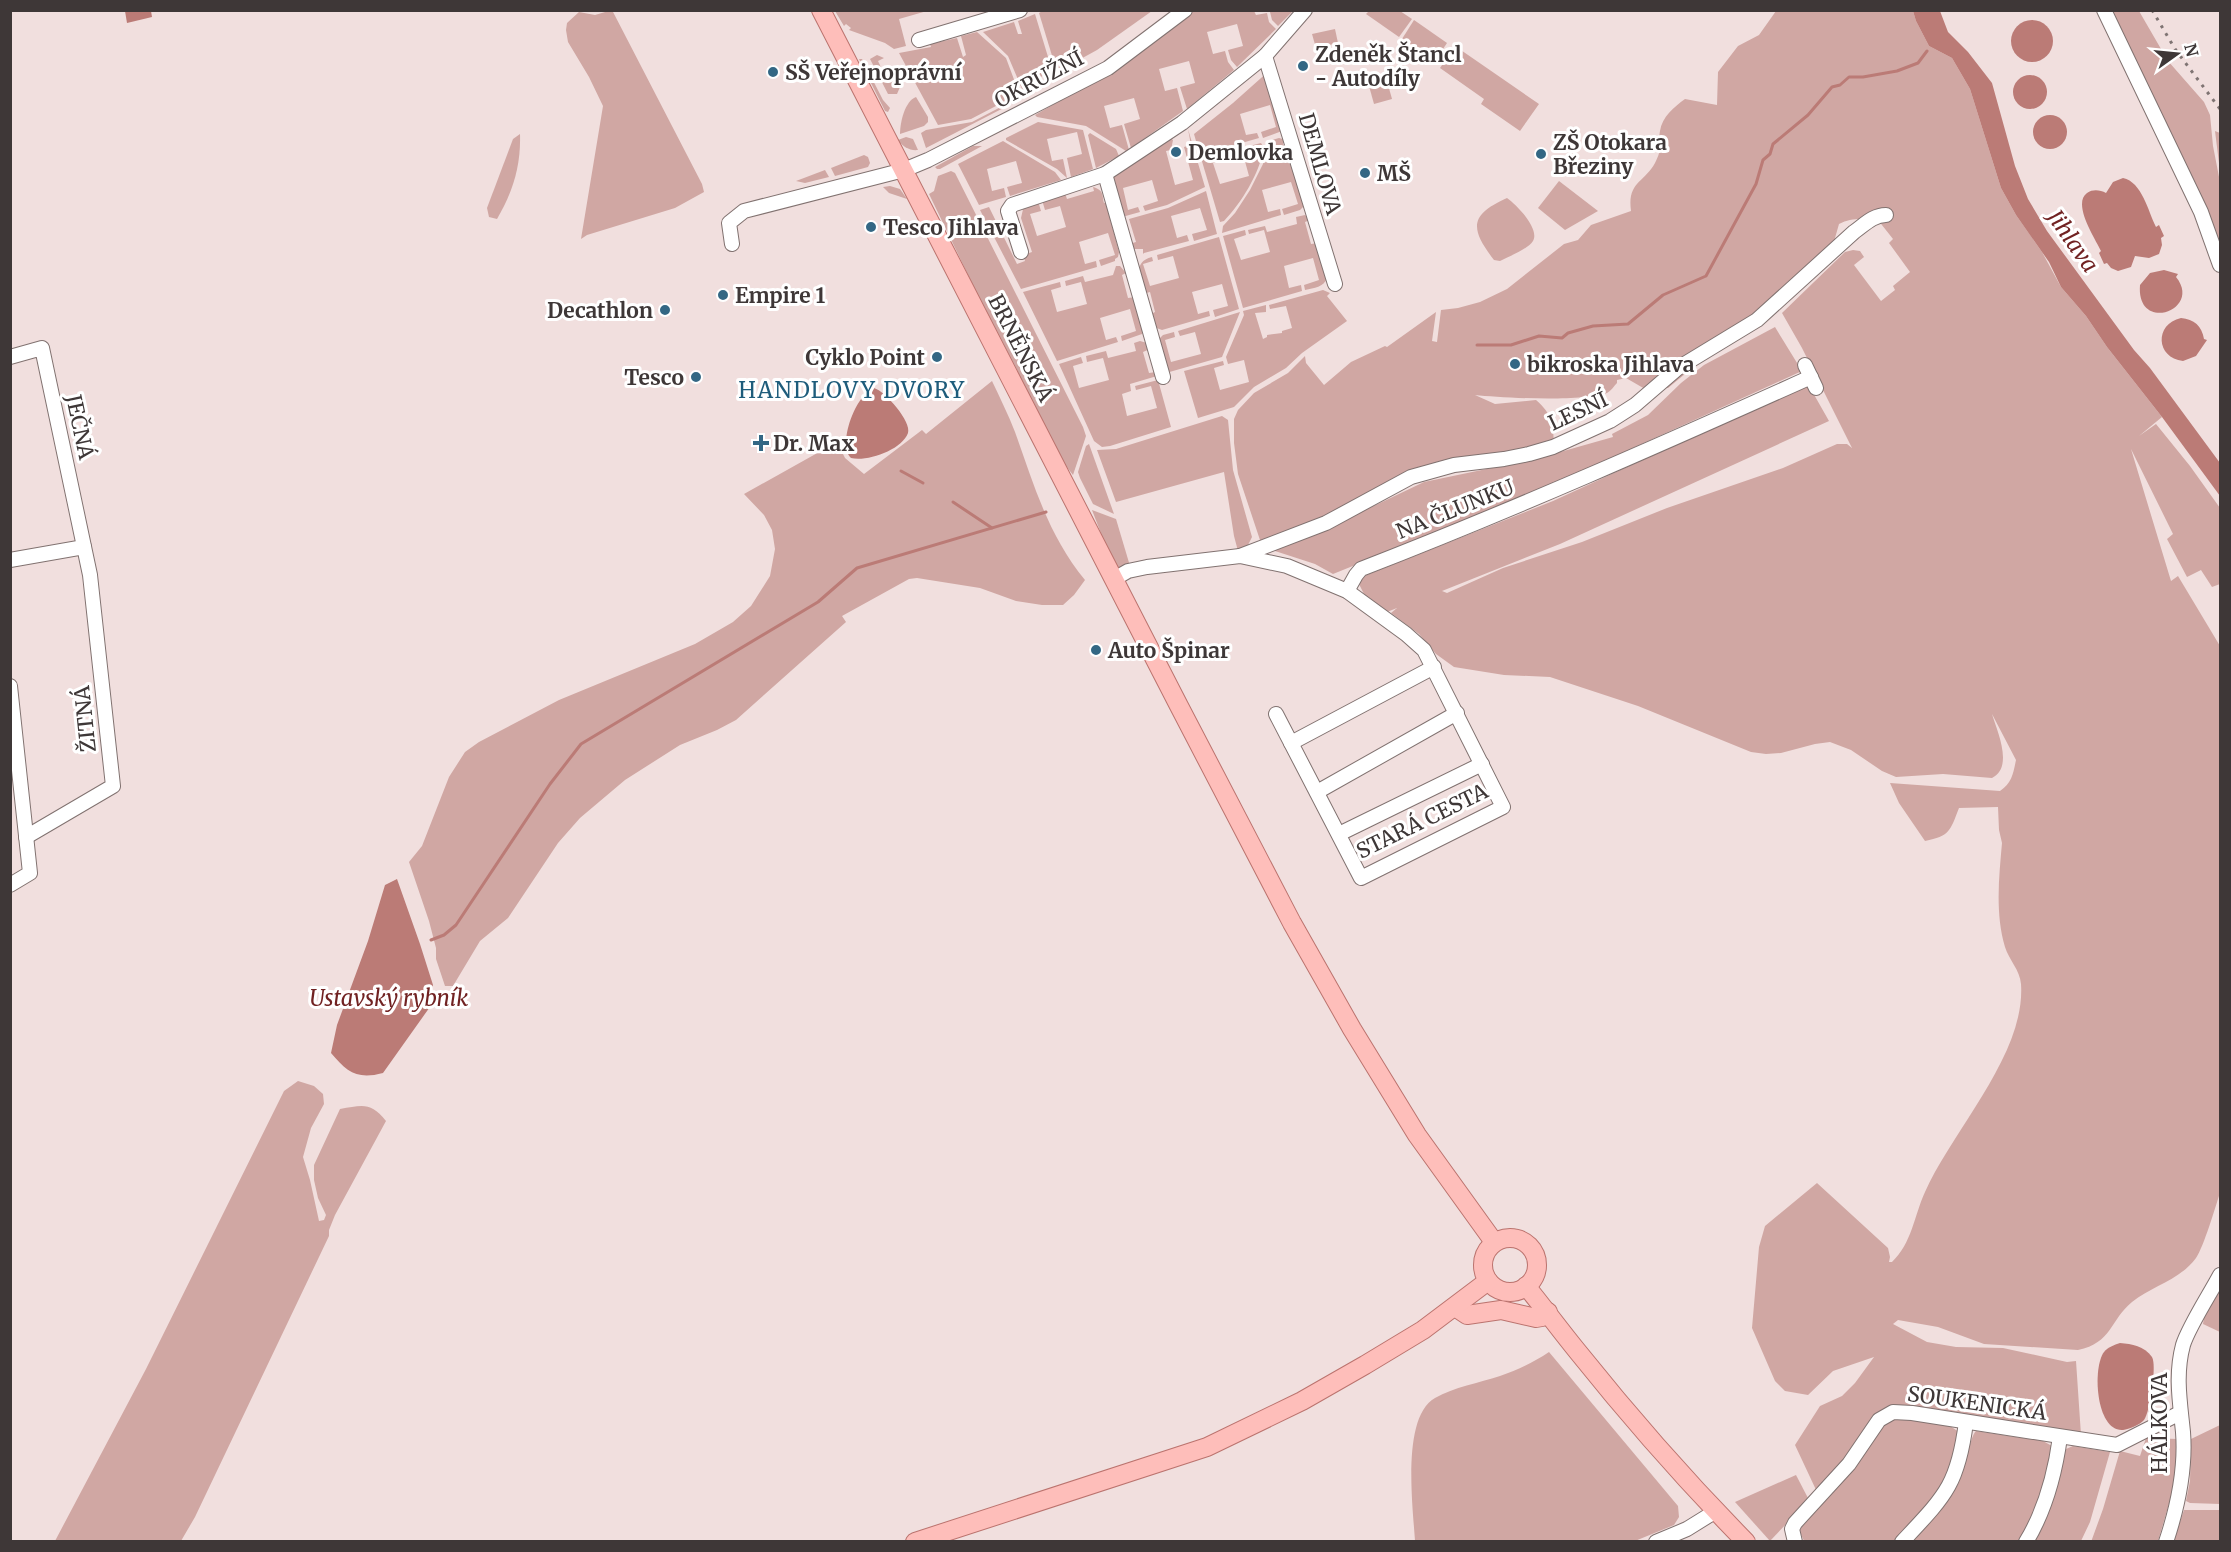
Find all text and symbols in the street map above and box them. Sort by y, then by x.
north arrow [2147,24,2207,84]
place label: Zdeněk Štancl - Autodíly [1315,41,1462,92]
text: N [2180,41,2203,59]
street label: OKRUŽNÍ [989,43,1088,114]
place label: SŠ Veřejnoprávní [785,59,963,86]
marker: Zdeněk Štancl - Autodíly [1296,59,1310,73]
marker: SŠ Veřejnoprávní [766,65,780,79]
street label: DEMLOVA [1293,110,1347,218]
place label: ZŠ Otokara Březiny [1553,129,1667,180]
place label: Demlovka [1188,139,1294,166]
marker: Demlovka [1169,145,1183,159]
marker: ZŠ Otokara Březiny [1534,147,1548,161]
place label: MŠ [1377,160,1411,187]
marker: MŠ [1358,166,1372,180]
water label: Jihlava [2040,203,2104,278]
place label: Tesco Jihlava [883,214,1019,241]
marker: Tesco Jihlava [864,220,878,234]
place label: Empire 1 [735,282,826,309]
marker: Empire 1 [716,288,730,302]
street label: BRNĚNSKÁ [982,289,1061,406]
place label: Decathlon [547,297,653,324]
marker: Decathlon [658,303,672,317]
place label: Cyklo Point [806,344,926,371]
marker: Cyklo Point [930,350,944,364]
place label: bikroska Jihlava [1527,351,1695,378]
marker: bikroska Jihlava [1508,357,1522,371]
place label: Tesco [624,364,684,391]
marker: Tesco [689,370,703,384]
district label: HANDLOVY DVORY [738,376,966,404]
street label: LESNÍ [1543,385,1612,437]
street label: JEČNÁ [60,391,101,462]
place label: Dr. Max [773,430,854,457]
marker: Dr. Max [754,436,768,450]
street label: NA ČLUNKU [1392,473,1518,545]
place label: Auto Špinar [1107,637,1230,664]
marker: Auto Špinar [1089,643,1103,657]
street label: ŽITNÁ [67,684,102,754]
street label: STARÁ CESTA [1351,776,1492,865]
water label: Ustavský rybník [310,984,468,1012]
street label: HÁLKOVA [2145,1372,2173,1473]
street label: SOUKENICKÁ [1906,1379,2049,1426]

